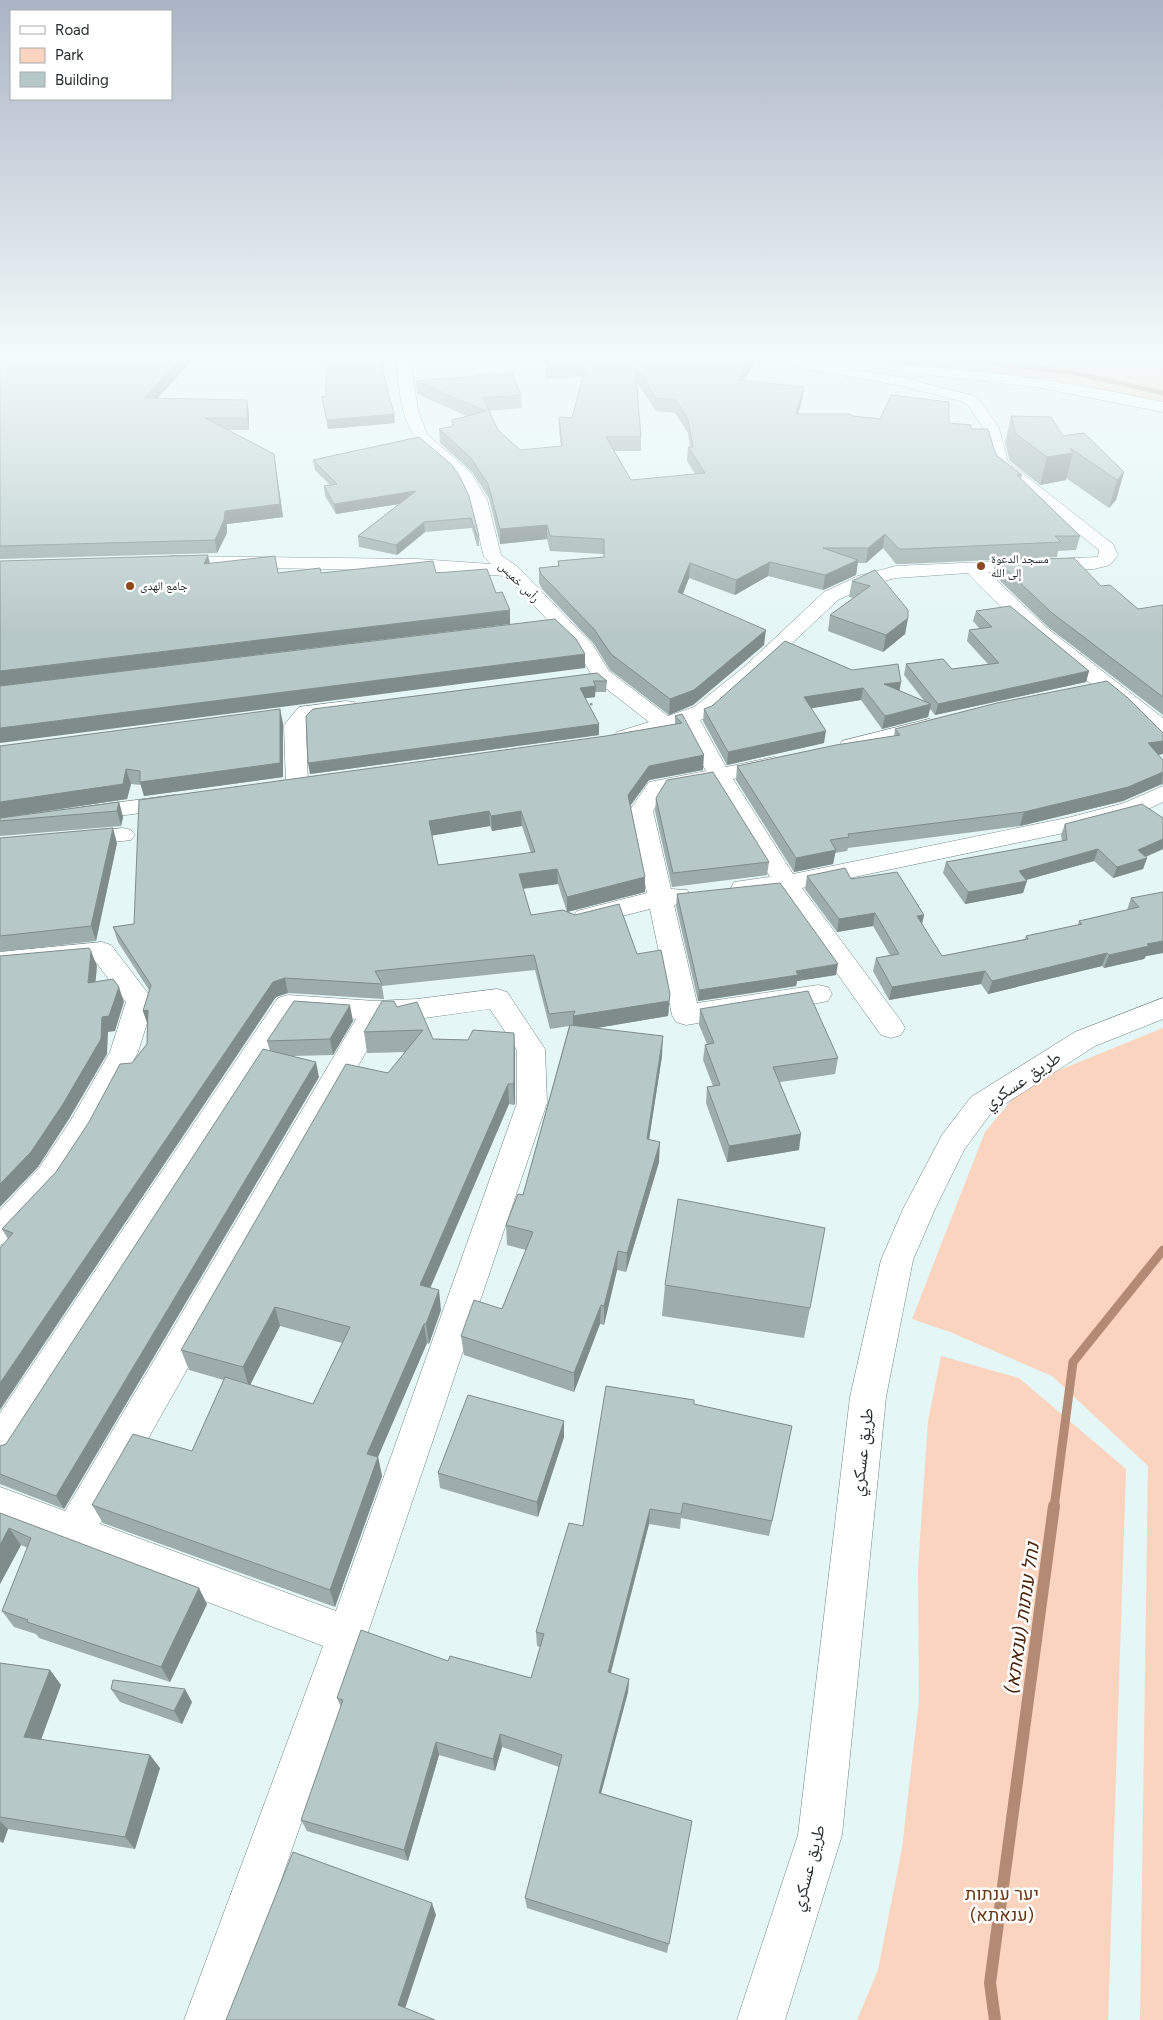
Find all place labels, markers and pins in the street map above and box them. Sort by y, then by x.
place label: مسجد الدعوة إلى الله [991,552,1049,581]
marker: مسجد الدعوة إلى الله [975,560,987,572]
place label: جامع الهدى [140,579,188,593]
marker: جامع الهدى [124,580,136,592]

